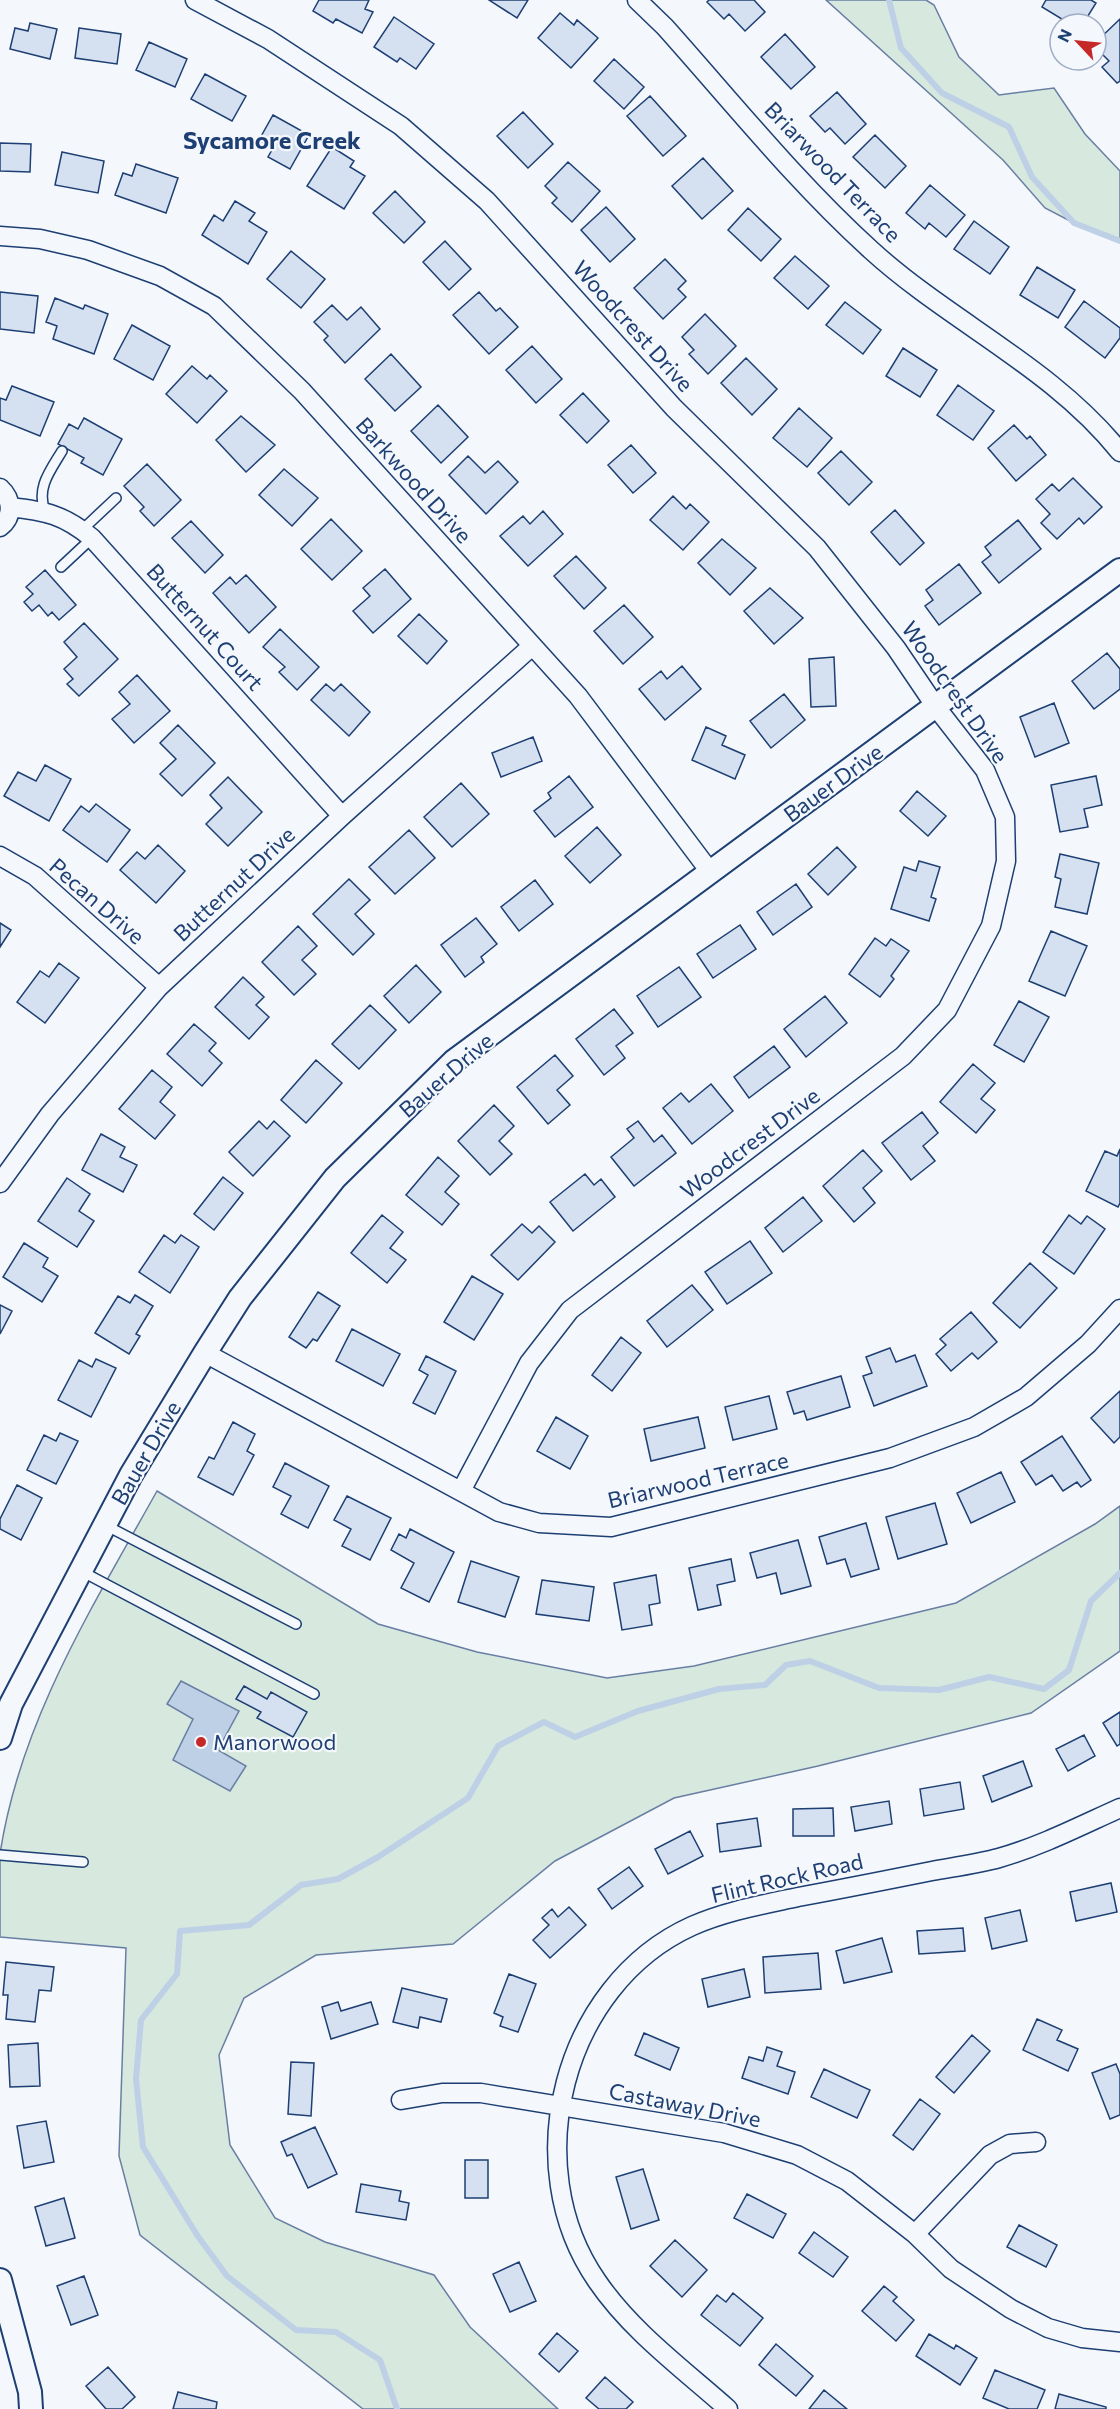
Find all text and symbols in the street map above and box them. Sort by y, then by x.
north arrow [1048,12,1108,72]
text: N [1053,26,1075,45]
street label: Briarwood Terrace [759,96,907,247]
district label: Sycamore Creek [183,125,361,154]
street label: Woodcrest Drive [567,255,699,397]
street label: Barkwood Drive [351,411,478,548]
street label: Butternut Court [141,558,269,696]
street label: Woodcrest Drive [896,616,1014,768]
street label: Bauer Drive [778,738,887,828]
street label: Butternut Drive [167,821,300,947]
street label: Pecan Drive [44,852,150,949]
street label: Bauer Drive [393,1026,498,1123]
street label: Woodcrest Drive [675,1082,825,1204]
street label: Bauer Drive [105,1396,186,1510]
street label: Briarwood Terrace [605,1446,791,1513]
place label: Manorwood [213,1728,336,1755]
marker: Manorwood [194,1735,208,1749]
street label: Flint Rock Road [708,1847,866,1908]
street label: Castaway Drive [607,2077,763,2132]

